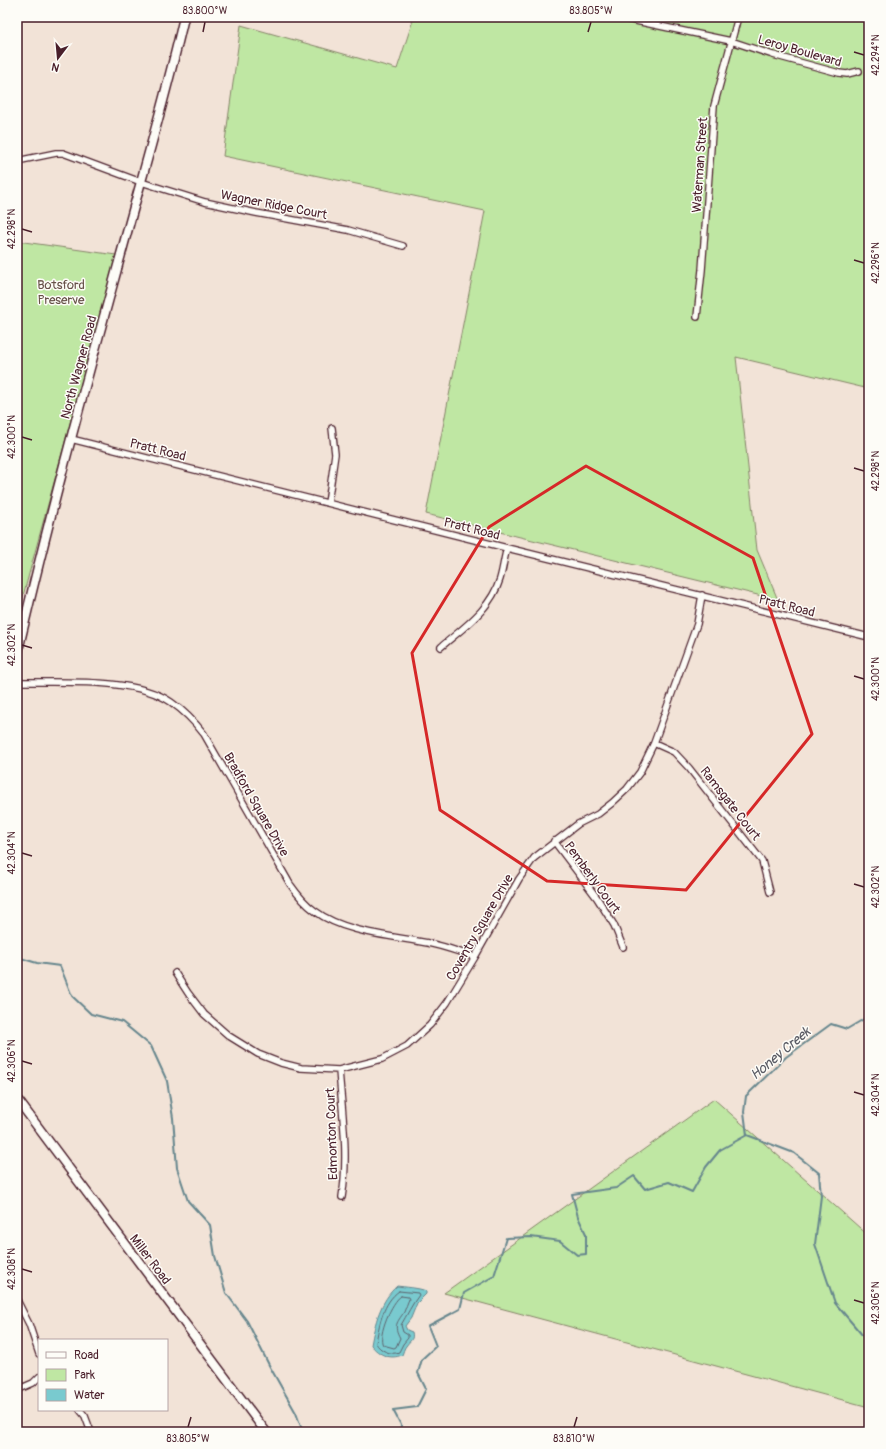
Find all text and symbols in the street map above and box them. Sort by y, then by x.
text: 83.800°W [183,5,228,17]
text: 83.805°W [569,5,613,17]
street label: Leroy Boulevard [756,31,844,71]
text: 42.294°N [870,34,882,76]
north arrow [38,38,78,78]
text: N [49,60,61,74]
street label: Waterman Street [689,116,711,213]
street label: Wagner Ridge Court [219,187,329,223]
text: 42.298°N [6,209,18,249]
text: 42.296°N [870,242,882,284]
park label: Botsford Preserve [37,277,85,308]
street label: North Wagner Road [57,314,100,421]
text: 42.300°N [6,415,18,459]
street label: Pratt Road [128,435,188,465]
text: 42.298°N [870,451,882,491]
street label: Pratt Road [442,514,502,544]
street label: Pratt Road [757,591,817,621]
text: 42.302°N [6,623,18,666]
text: 42.300°N [870,657,882,701]
street label: Bradford Square Drive [220,750,293,860]
street label: Ramsgate Court [697,764,764,844]
text: 42.304°N [6,831,18,874]
street label: Pemberly Court [561,838,624,917]
text: 42.302°N [870,865,882,908]
street label: Coventry Square Drive [443,871,517,984]
water label: Honey Creek [747,1023,815,1083]
text: 42.306°N [6,1039,18,1082]
text: 42.304°N [870,1073,882,1116]
street label: Edmonton Court [322,1087,342,1180]
street label: Miller Road [126,1231,174,1288]
text: 42.308°N [6,1248,18,1290]
text: 42.306°N [870,1281,882,1324]
legend [38,1339,168,1411]
text: Road [74,1348,99,1363]
text: Park [74,1368,95,1383]
text: Water [74,1388,105,1403]
text: 83.805°W [166,1433,210,1445]
text: 83.810°W [553,1433,595,1445]

